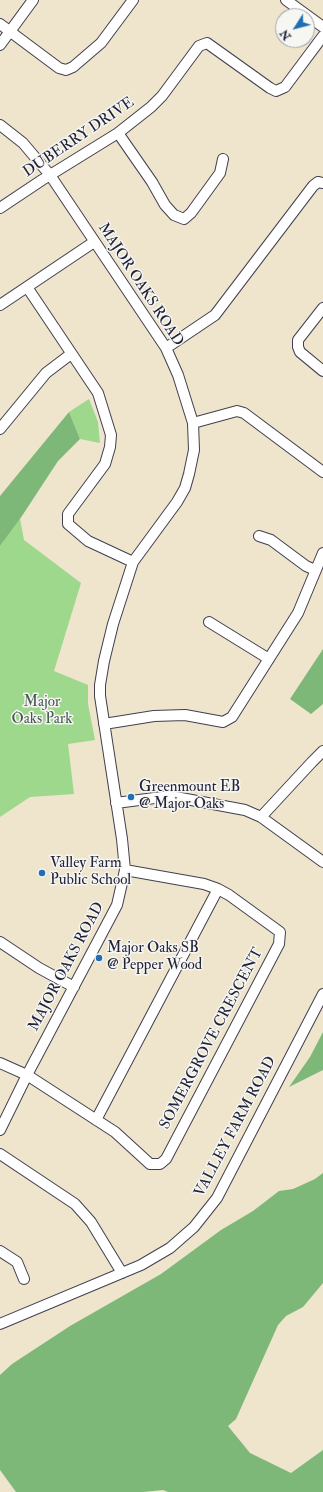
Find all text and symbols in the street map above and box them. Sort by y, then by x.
north arrow [275,8,315,48]
text: N [278,27,294,43]
street label: DUBERRY DRIVE [20,94,138,182]
street label: MAJOR OAKS ROAD [93,220,187,350]
park label: Major Oaks Park [11,694,73,729]
place label: Greenmount EB @ Major Oaks [139,779,240,814]
marker: Greenmount EB @ Major Oaks [126,792,136,802]
place label: Valley Farm Public School [50,855,131,890]
marker: Valley Farm Public School [37,868,47,878]
street label: MAJOR OAKS ROAD [25,900,109,1034]
place label: Major Oaks SB @ Pepper Wood [107,940,202,975]
street label: SOMERGROVE CRESCENT [156,945,268,1133]
marker: Major Oaks SB @ Pepper Wood [94,953,104,963]
street label: VALLEY FARM ROAD [191,1054,281,1200]

